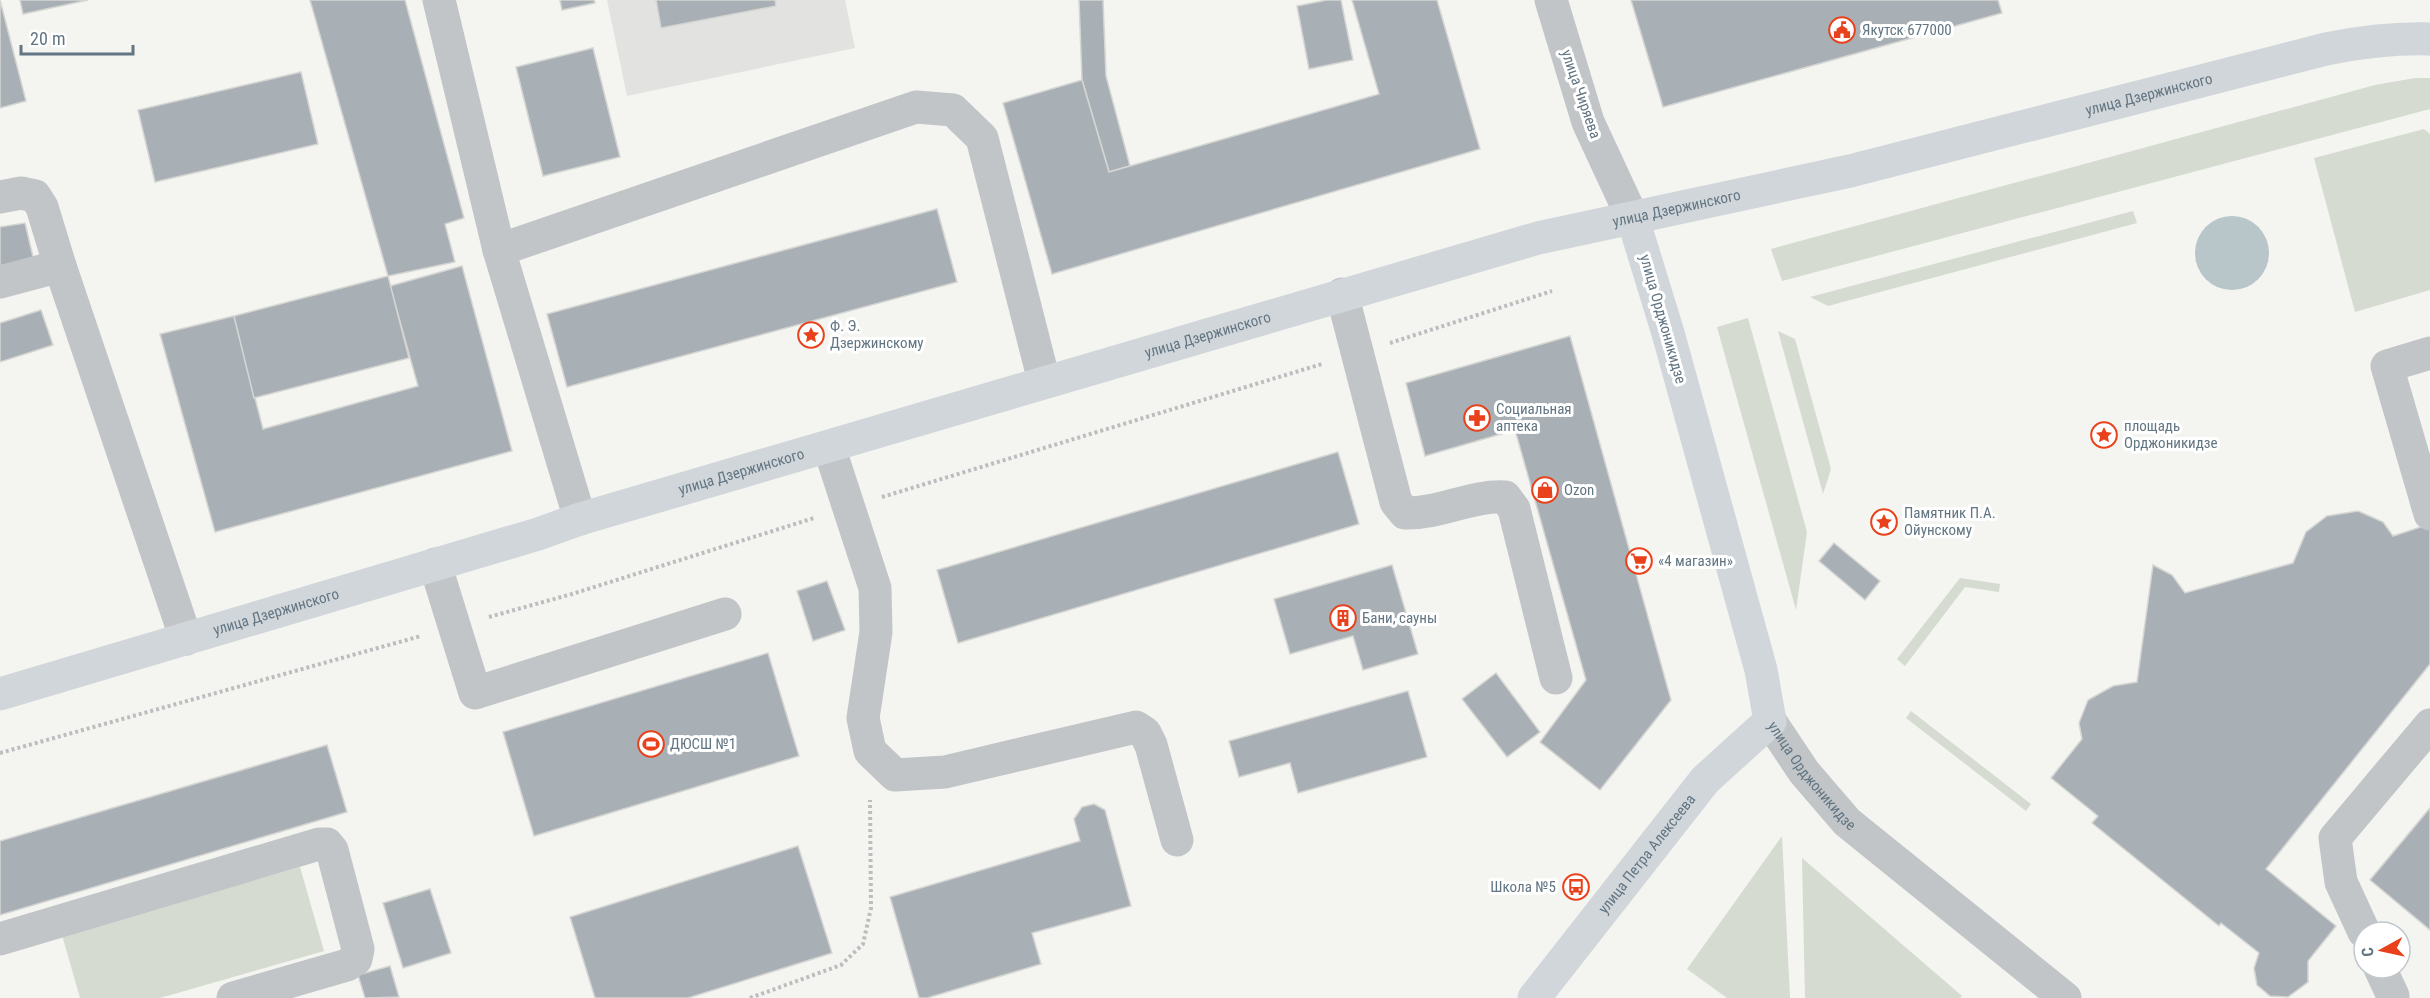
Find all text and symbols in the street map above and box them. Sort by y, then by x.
public building icon: Якутск 677000 [1827,15,1857,45]
scale bar [21,18,134,56]
place label: Якутск 677000 [1862,21,1952,39]
text: 20 m [30,28,65,49]
street label: улица Чиряева [1557,47,1605,141]
street label: улица Дзержинского [2084,69,2214,119]
street label: улица Дзержинского [1611,186,1742,231]
street label: улица Орджоникидзе [1636,252,1690,386]
street label: улица Дзержинского [1143,308,1273,362]
place label: Ф. Э. Дзержинскому [830,317,924,352]
place icon: Ф. Э. Дзержинскому [796,320,826,350]
place label: Социальная аптека [1496,400,1572,435]
pharmacy icon: Социальная аптека [1462,403,1492,433]
place label: площадь Орджоникидзе [2124,417,2218,452]
place icon: площадь Орджоникидзе [2089,420,2119,450]
street label: улица Дзержинского [676,445,806,499]
shop icon: Ozon [1530,475,1560,505]
place label: Ozon [1564,481,1594,499]
place label: Памятник П.А. Ойунскому [1904,504,1996,539]
place icon: Памятник П.А. Ойунскому [1869,507,1899,537]
supermarket icon: «4 магазин» [1624,546,1654,576]
place label: «4 магазин» [1658,552,1733,570]
street label: улица Дзержинского [211,585,341,639]
building icon: Бани, сауны [1328,603,1358,633]
place label: Бани, сауны [1362,609,1437,627]
street label: улица Орджоникидзе [1764,718,1859,834]
sports icon: ДЮСШ №1 [636,729,666,759]
place label: ДЮСШ №1 [670,735,736,753]
street label: улица Петра Алексеева [1595,791,1699,917]
bus stop icon: Школа №5 [1561,872,1591,902]
place label: Школа №5 [1490,878,1556,896]
north arrow [2352,920,2412,980]
text: С [2358,946,2378,958]

